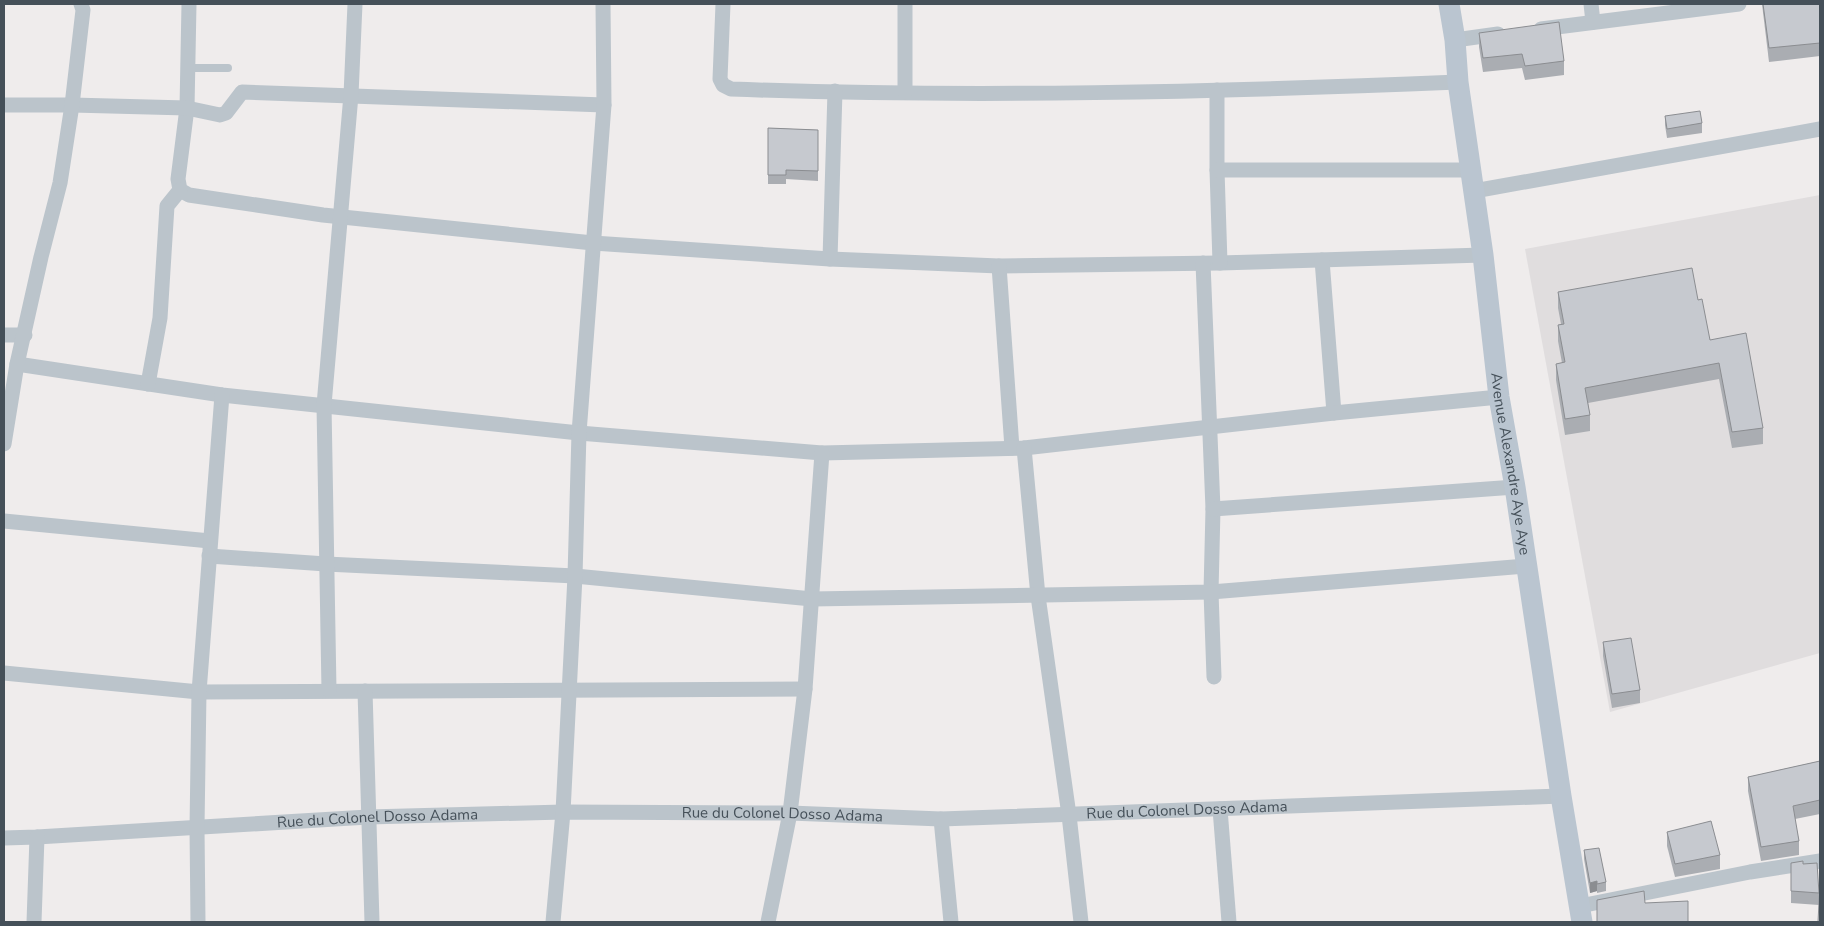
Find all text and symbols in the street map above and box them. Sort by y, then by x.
street label: Avenue Alexandre Aye Aye [1486,371,1535,556]
street label: Rue du Colonel Dosso Adama [1086,796,1288,824]
street label: Rue du Colonel Dosso Adama [682,803,883,827]
street label: Rue du Colonel Dosso Adama [276,804,478,832]

